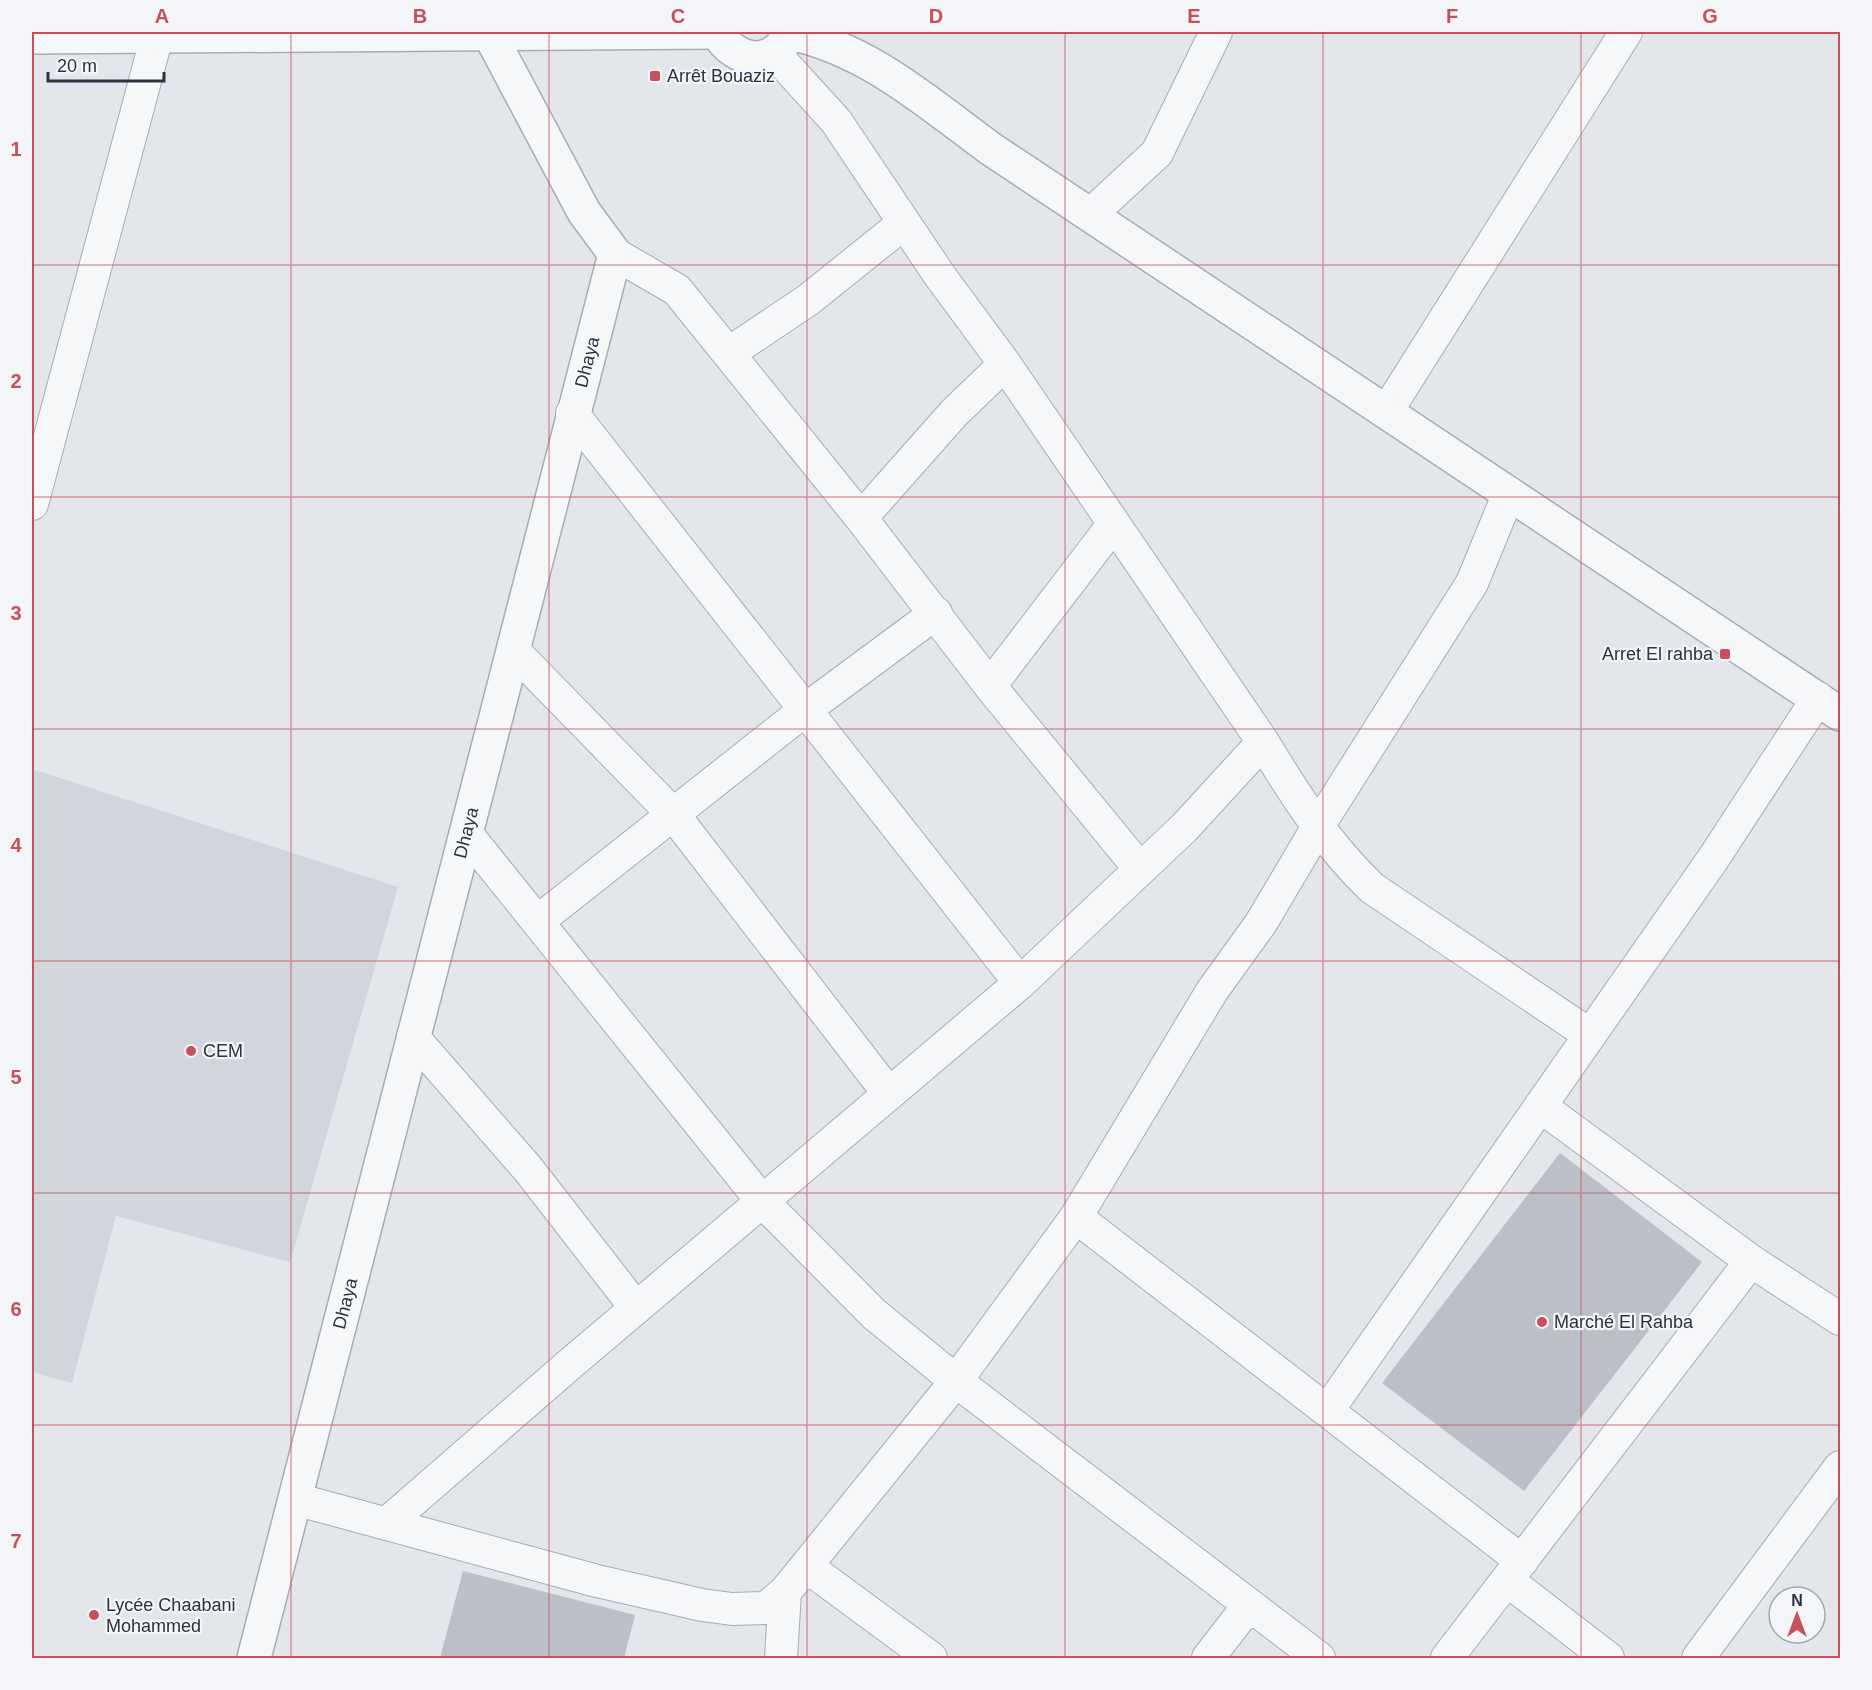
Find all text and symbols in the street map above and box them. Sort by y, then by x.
text: A [155,5,169,27]
text: B [413,5,427,27]
text: C [671,5,685,27]
text: D [929,5,943,27]
text: E [1187,5,1201,27]
text: F [1446,5,1458,27]
text: G [1702,5,1718,27]
scale bar [48,45,164,83]
text: 20 m [57,56,97,76]
place label: Arrêt Bouaziz [667,66,775,86]
marker: Arrêt Bouaziz [648,69,662,83]
text: 1 [10,138,22,160]
street label: Dhaya [571,334,604,390]
text: 2 [10,370,22,392]
text: 3 [10,602,22,624]
place label: Arret El rahba [1602,644,1714,664]
marker: Arret El rahba [1718,647,1732,661]
street label: Dhaya [450,804,483,861]
text: 4 [10,834,22,856]
place label: CEM [203,1041,243,1061]
marker: CEM [184,1044,198,1058]
text: 5 [10,1066,22,1088]
street label: Dhaya [329,1275,362,1331]
text: 6 [10,1298,22,1320]
place label: Marché El Rahba [1554,1312,1694,1332]
marker: Marché El Rahba [1535,1315,1549,1329]
text: 7 [10,1530,22,1552]
north arrow [1767,1585,1827,1645]
text: N [1791,1592,1803,1609]
place label: Lycée Chaabani Mohammed [106,1595,235,1636]
marker: Lycée Chaabani Mohammed [87,1608,101,1622]

